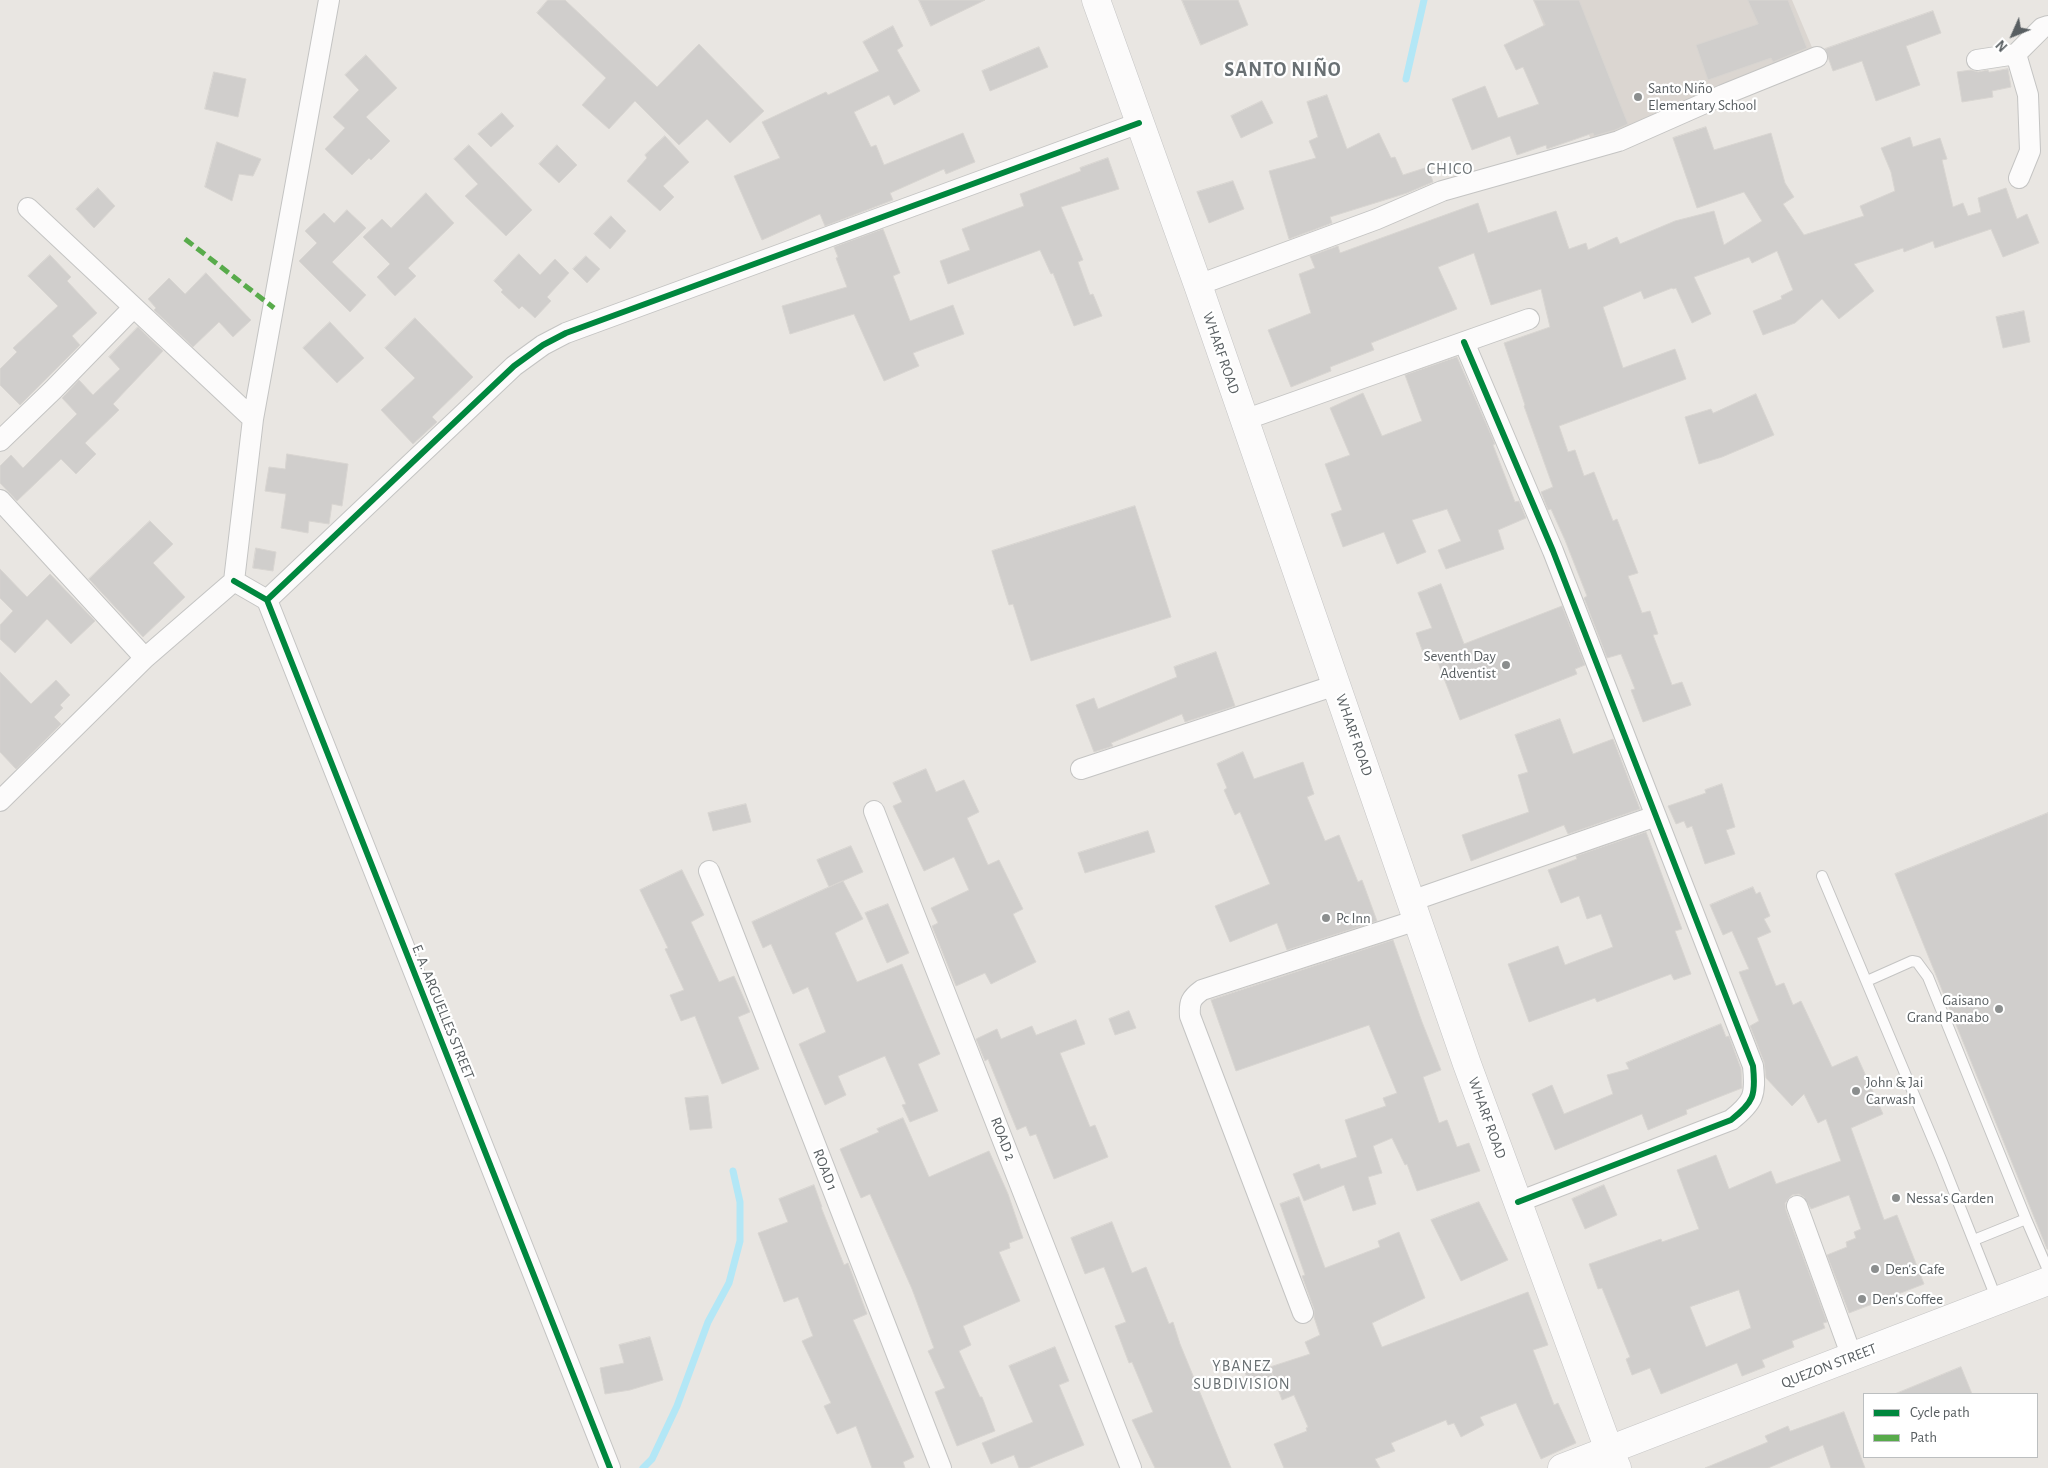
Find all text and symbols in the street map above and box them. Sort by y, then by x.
north arrow [1988,10,2038,60]
text: N [1994,37,2011,54]
district label: SANTO NIÑO [1223,58,1343,82]
place label: Santo Niño Elementary School [1648,79,1757,114]
marker: Santo Niño Elementary School [1632,91,1644,103]
district label: CHICO [1426,159,1474,179]
street label: WHARF ROAD [1199,310,1243,396]
place label: Seventh Day Adventist [1424,647,1496,682]
marker: Seventh Day Adventist [1500,659,1512,671]
street label: WHARF ROAD [1332,692,1376,778]
place label: Pc Inn [1336,909,1371,927]
marker: Pc Inn [1320,912,1332,924]
street label: E. A. ARGUELLES STREET [408,942,478,1082]
place label: Gaisano Grand Panabo [1907,991,1989,1026]
marker: Gaisano Grand Panabo [1993,1003,2005,1015]
place label: John & Jai Carwash [1866,1073,1923,1108]
street label: WHARF ROAD [1464,1075,1510,1161]
marker: John & Jai Carwash [1850,1085,1862,1097]
street label: ROAD 2 [987,1115,1019,1163]
street label: ROAD 1 [809,1146,841,1194]
place label: Nessa's Garden [1906,1189,1994,1207]
marker: Nessa's Garden [1890,1192,1902,1204]
place label: Den's Cafe [1885,1260,1945,1278]
marker: Den's Cafe [1869,1263,1881,1275]
place label: Den's Coffee [1872,1290,1943,1308]
marker: Den's Coffee [1856,1293,1868,1305]
street label: QUEZON STREET [1779,1340,1879,1392]
district label: YBANEZ SUBDIVISION [1192,1356,1292,1394]
legend [1863,1393,2038,1458]
text: Cycle path [1910,1405,1970,1420]
text: Path [1910,1430,1937,1445]

